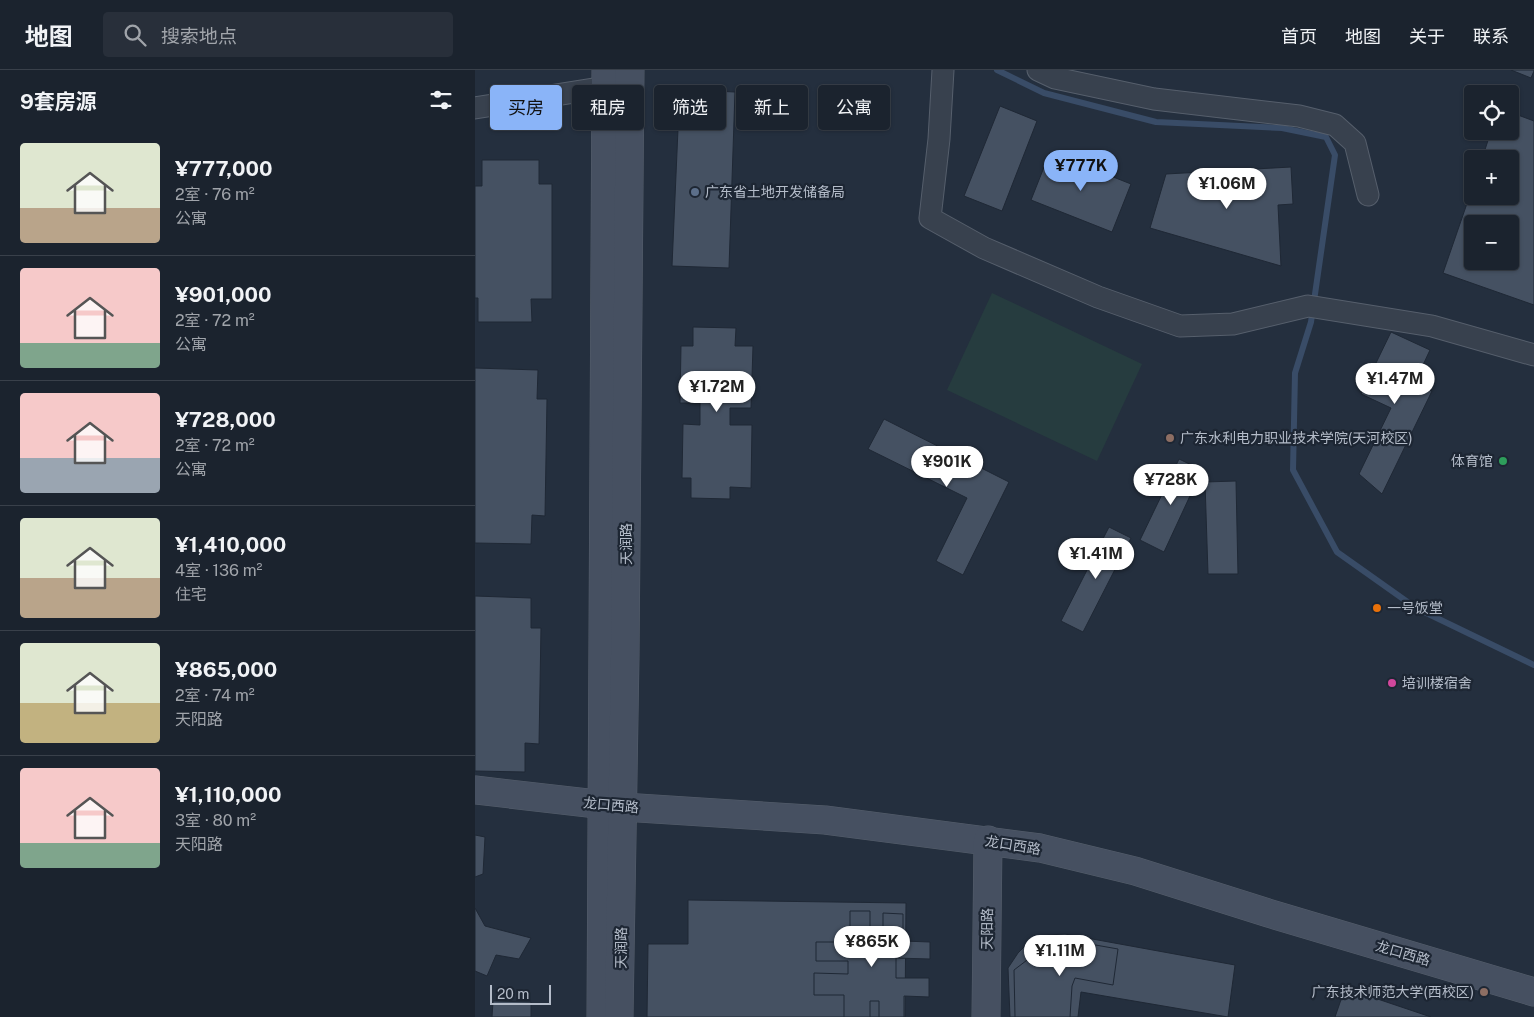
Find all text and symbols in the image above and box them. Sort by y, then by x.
search box [103,12,453,57]
icon: search [121,21,149,49]
text: 地图 [25,22,73,50]
text: 搜索地点 [161,25,237,47]
text: 首页 [1281,26,1317,47]
text: 地图 [1345,26,1381,47]
text: 关于 [1409,26,1445,47]
text: 联系 [1473,26,1509,47]
chip: 买房 [490,85,562,130]
chip: 租房 [572,85,644,130]
chip: 筛选 [654,85,726,130]
chip: 新上 [736,85,808,130]
chip: 公寓 [818,85,890,130]
map controls [1464,85,1519,270]
button: locate [1464,85,1519,140]
icon: filters [427,86,455,114]
text: 9套房源 [20,89,97,114]
pin: ¥777K [1046,150,1116,192]
button: + [1464,150,1519,205]
text: ¥777,000 [175,156,272,181]
text: ¥777K [1055,156,1107,175]
icon: home [60,163,120,223]
pin: ¥1.06M [1186,168,1268,210]
text: ¥1.06M [1198,174,1256,193]
place label: 广东省土地开发储备局 [705,184,845,200]
text: 2室 · 76 m² [175,185,255,204]
marker: 广东省土地开发储备局 [689,186,701,198]
text: 公寓 [175,209,207,228]
button: − [1464,215,1519,270]
text: ¥901,000 [175,282,271,307]
icon: home [60,288,120,348]
text: 2室 · 72 m² [175,311,255,330]
text: 公寓 [175,335,207,354]
pin: ¥1.47M [1354,362,1436,405]
text: ¥1.47M [1367,369,1423,388]
pin: ¥1.72M [676,370,758,413]
text: ¥1.72M [689,377,745,396]
text: ¥728,000 [175,407,276,432]
icon: home [60,413,120,473]
place label: 广东水利电力职业技术学院(天河校区) [1180,430,1413,446]
marker: 广东水利电力职业技术学院(天河校区) [1164,432,1176,444]
text: 2室 · 72 m² [175,436,255,455]
pin: ¥901K [912,446,982,488]
text: ¥901K [922,452,972,471]
place label: 体育馆 [1451,453,1493,469]
marker: 体育馆 [1497,455,1509,467]
text: 公寓 [175,460,207,479]
pin: ¥728K [1136,464,1206,506]
text: ¥728K [1145,470,1197,489]
street label: 天润路 [618,523,634,565]
text: ¥1,410,000 [175,532,286,557]
icon: home [60,538,120,598]
pin: ¥1.41M [1055,538,1137,580]
text: ¥1.41M [1069,544,1123,563]
text: 4室 · 136 m² [175,561,262,580]
text: 住宅 [175,585,207,604]
place label: 一号饭堂 [1387,600,1443,616]
marker: 一号饭堂 [1371,602,1383,614]
text: ¥865,000 [175,657,277,682]
icon: home [60,663,120,723]
place label: 培训楼宿舍 [1402,675,1472,691]
marker: 培训楼宿舍 [1386,677,1398,689]
text: 2室 · 74 m² [175,686,255,705]
text: 天阳路 [175,710,223,729]
text: ¥1,110,000 [175,782,281,807]
icon: home [60,788,120,848]
street label: 龙口西路 [582,795,640,815]
text: 3室 · 80 m² [175,811,256,830]
street label: 龙口西路 [984,833,1042,857]
text: 天阳路 [175,835,223,854]
street label: 天阳路 [979,908,995,950]
pin: ¥865K [837,926,907,968]
street label: 天润路 [613,927,629,969]
text: ¥865K [845,932,899,951]
pin: ¥1.11M [1019,934,1101,977]
street label: 龙口西路 [1374,938,1432,968]
text: ¥1.11M [1035,941,1085,960]
scale bar [490,982,551,1005]
place label: 广东技术师范大学(西校区) [1311,984,1474,1000]
text: 20 m [497,986,529,1002]
marker: 广东技术师范大学(西校区) [1478,986,1490,998]

